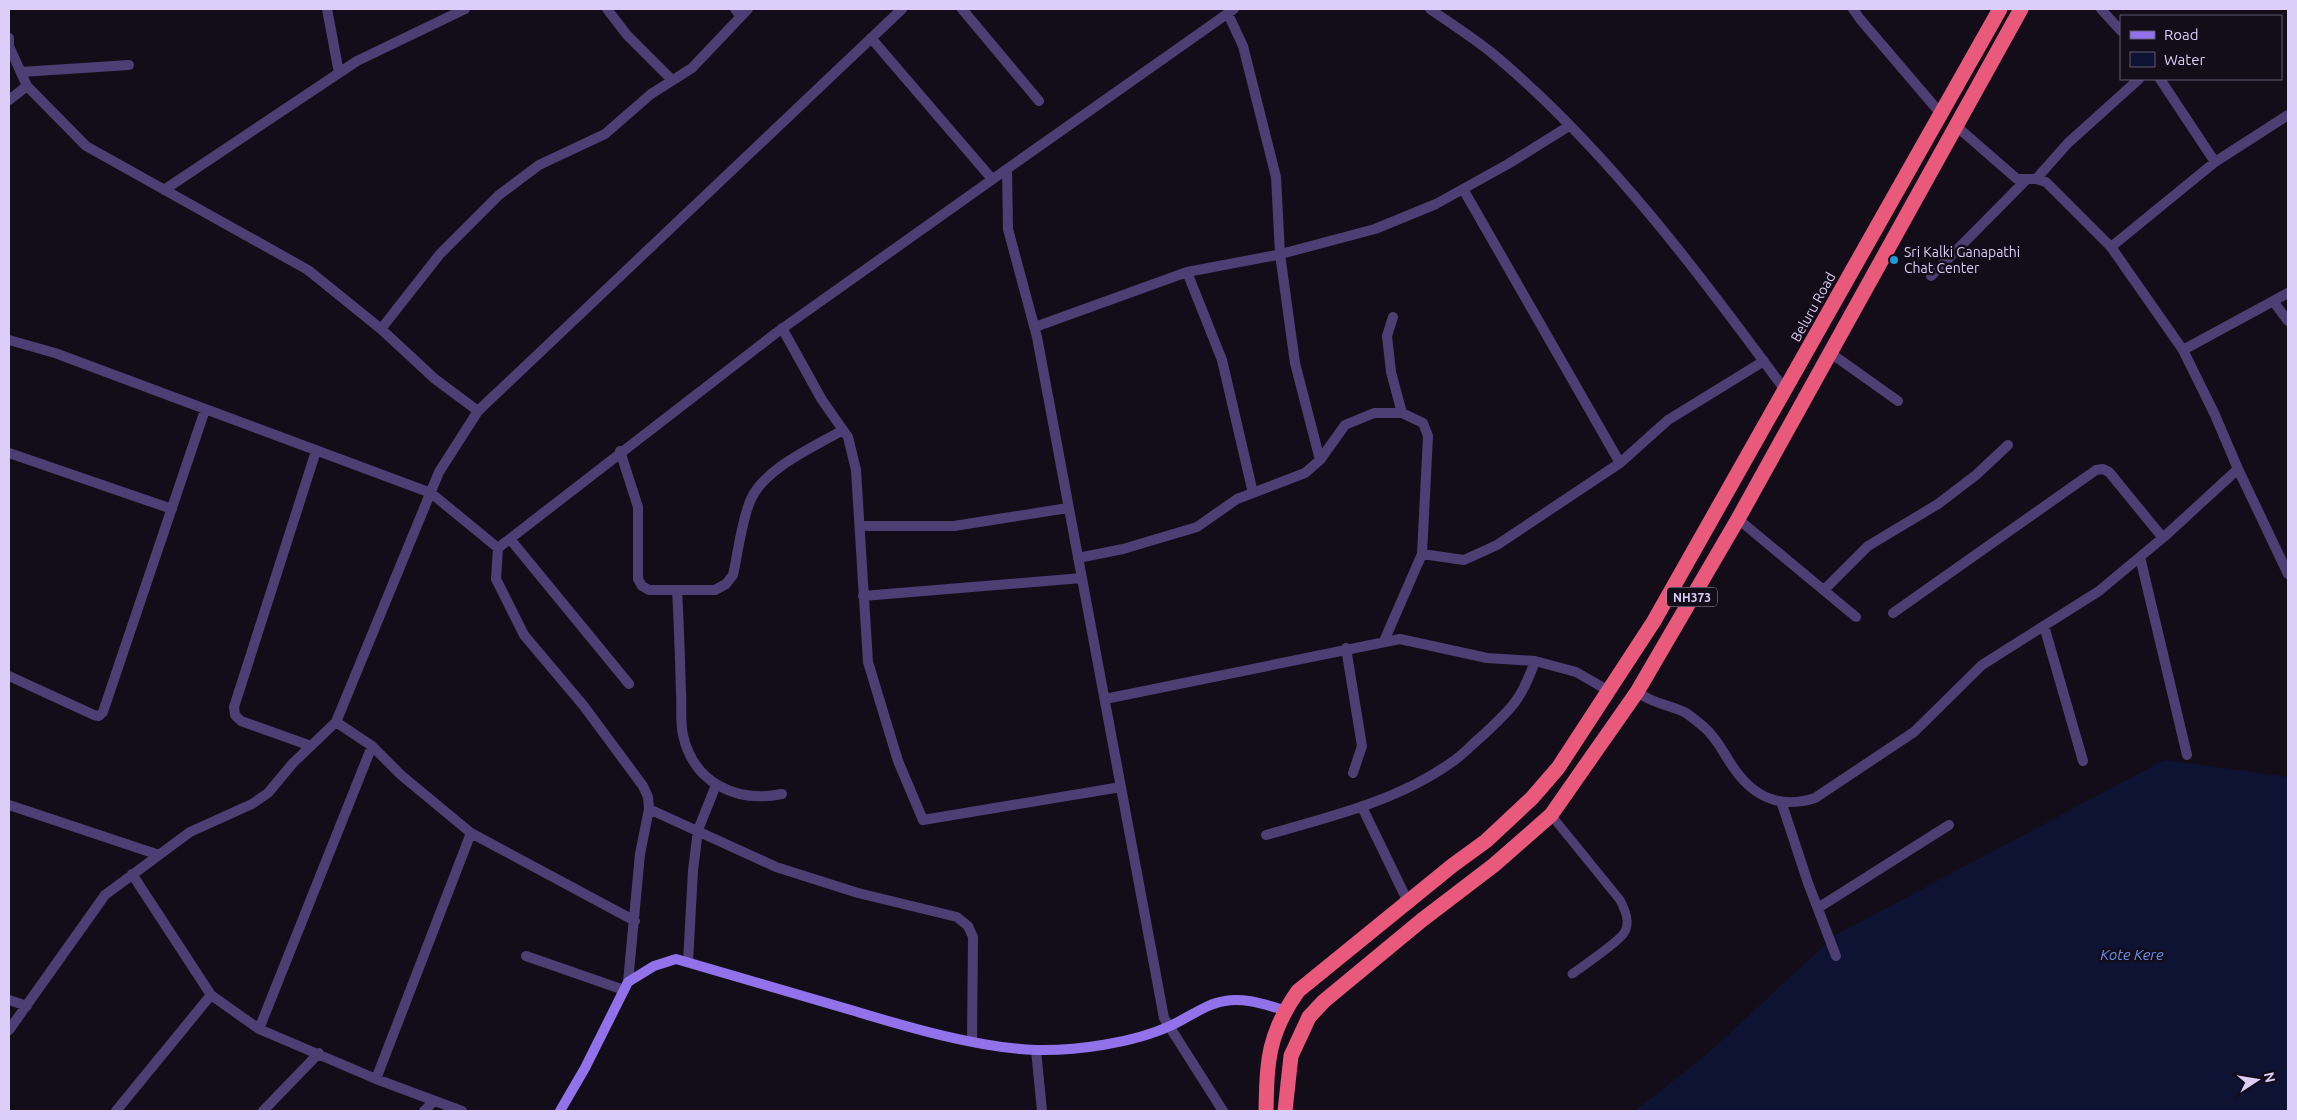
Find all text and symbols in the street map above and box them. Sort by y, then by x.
legend [2120,15,2282,80]
text: Road [2164,26,2199,43]
text: Water [2164,51,2205,68]
place label: Sri Kalki Ganapathi Chat Center [1904,244,2020,276]
marker: Sri Kalki Ganapathi Chat Center [1888,254,1900,266]
street label: Beluru Road [1787,269,1839,345]
road number: NH373 [1667,588,1717,606]
water label: Kote Kere [2100,946,2164,963]
north arrow [2232,1055,2282,1105]
text: N [2261,1071,2279,1084]

